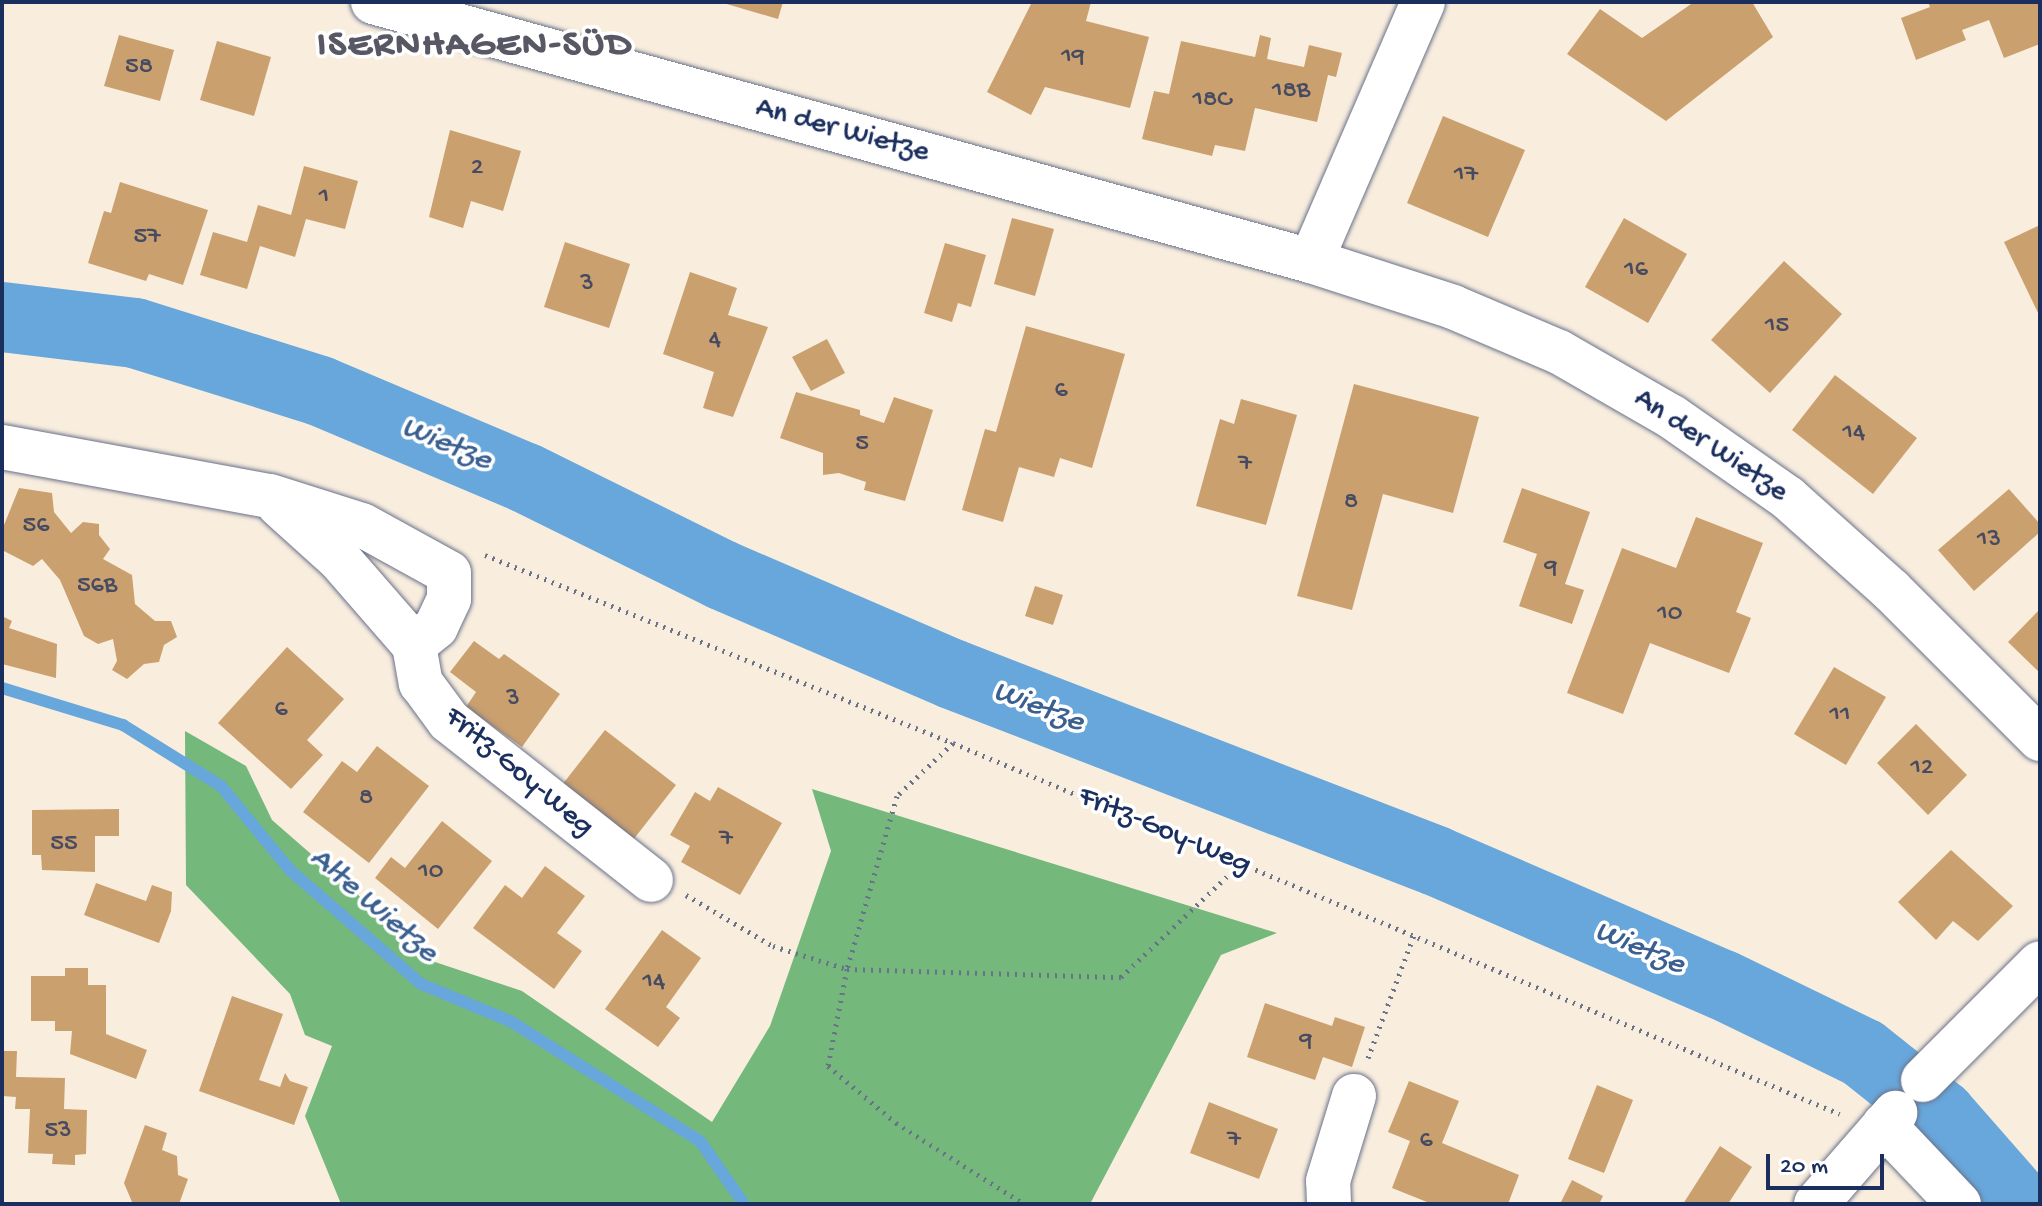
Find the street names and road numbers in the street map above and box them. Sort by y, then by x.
street label: An der Wietze [751,92,933,172]
street label: An der Wietze [1626,382,1794,512]
street label: Fritz-Goy-Weg [436,700,600,846]
street label: Fritz-Goy-Weg [1072,779,1256,885]

